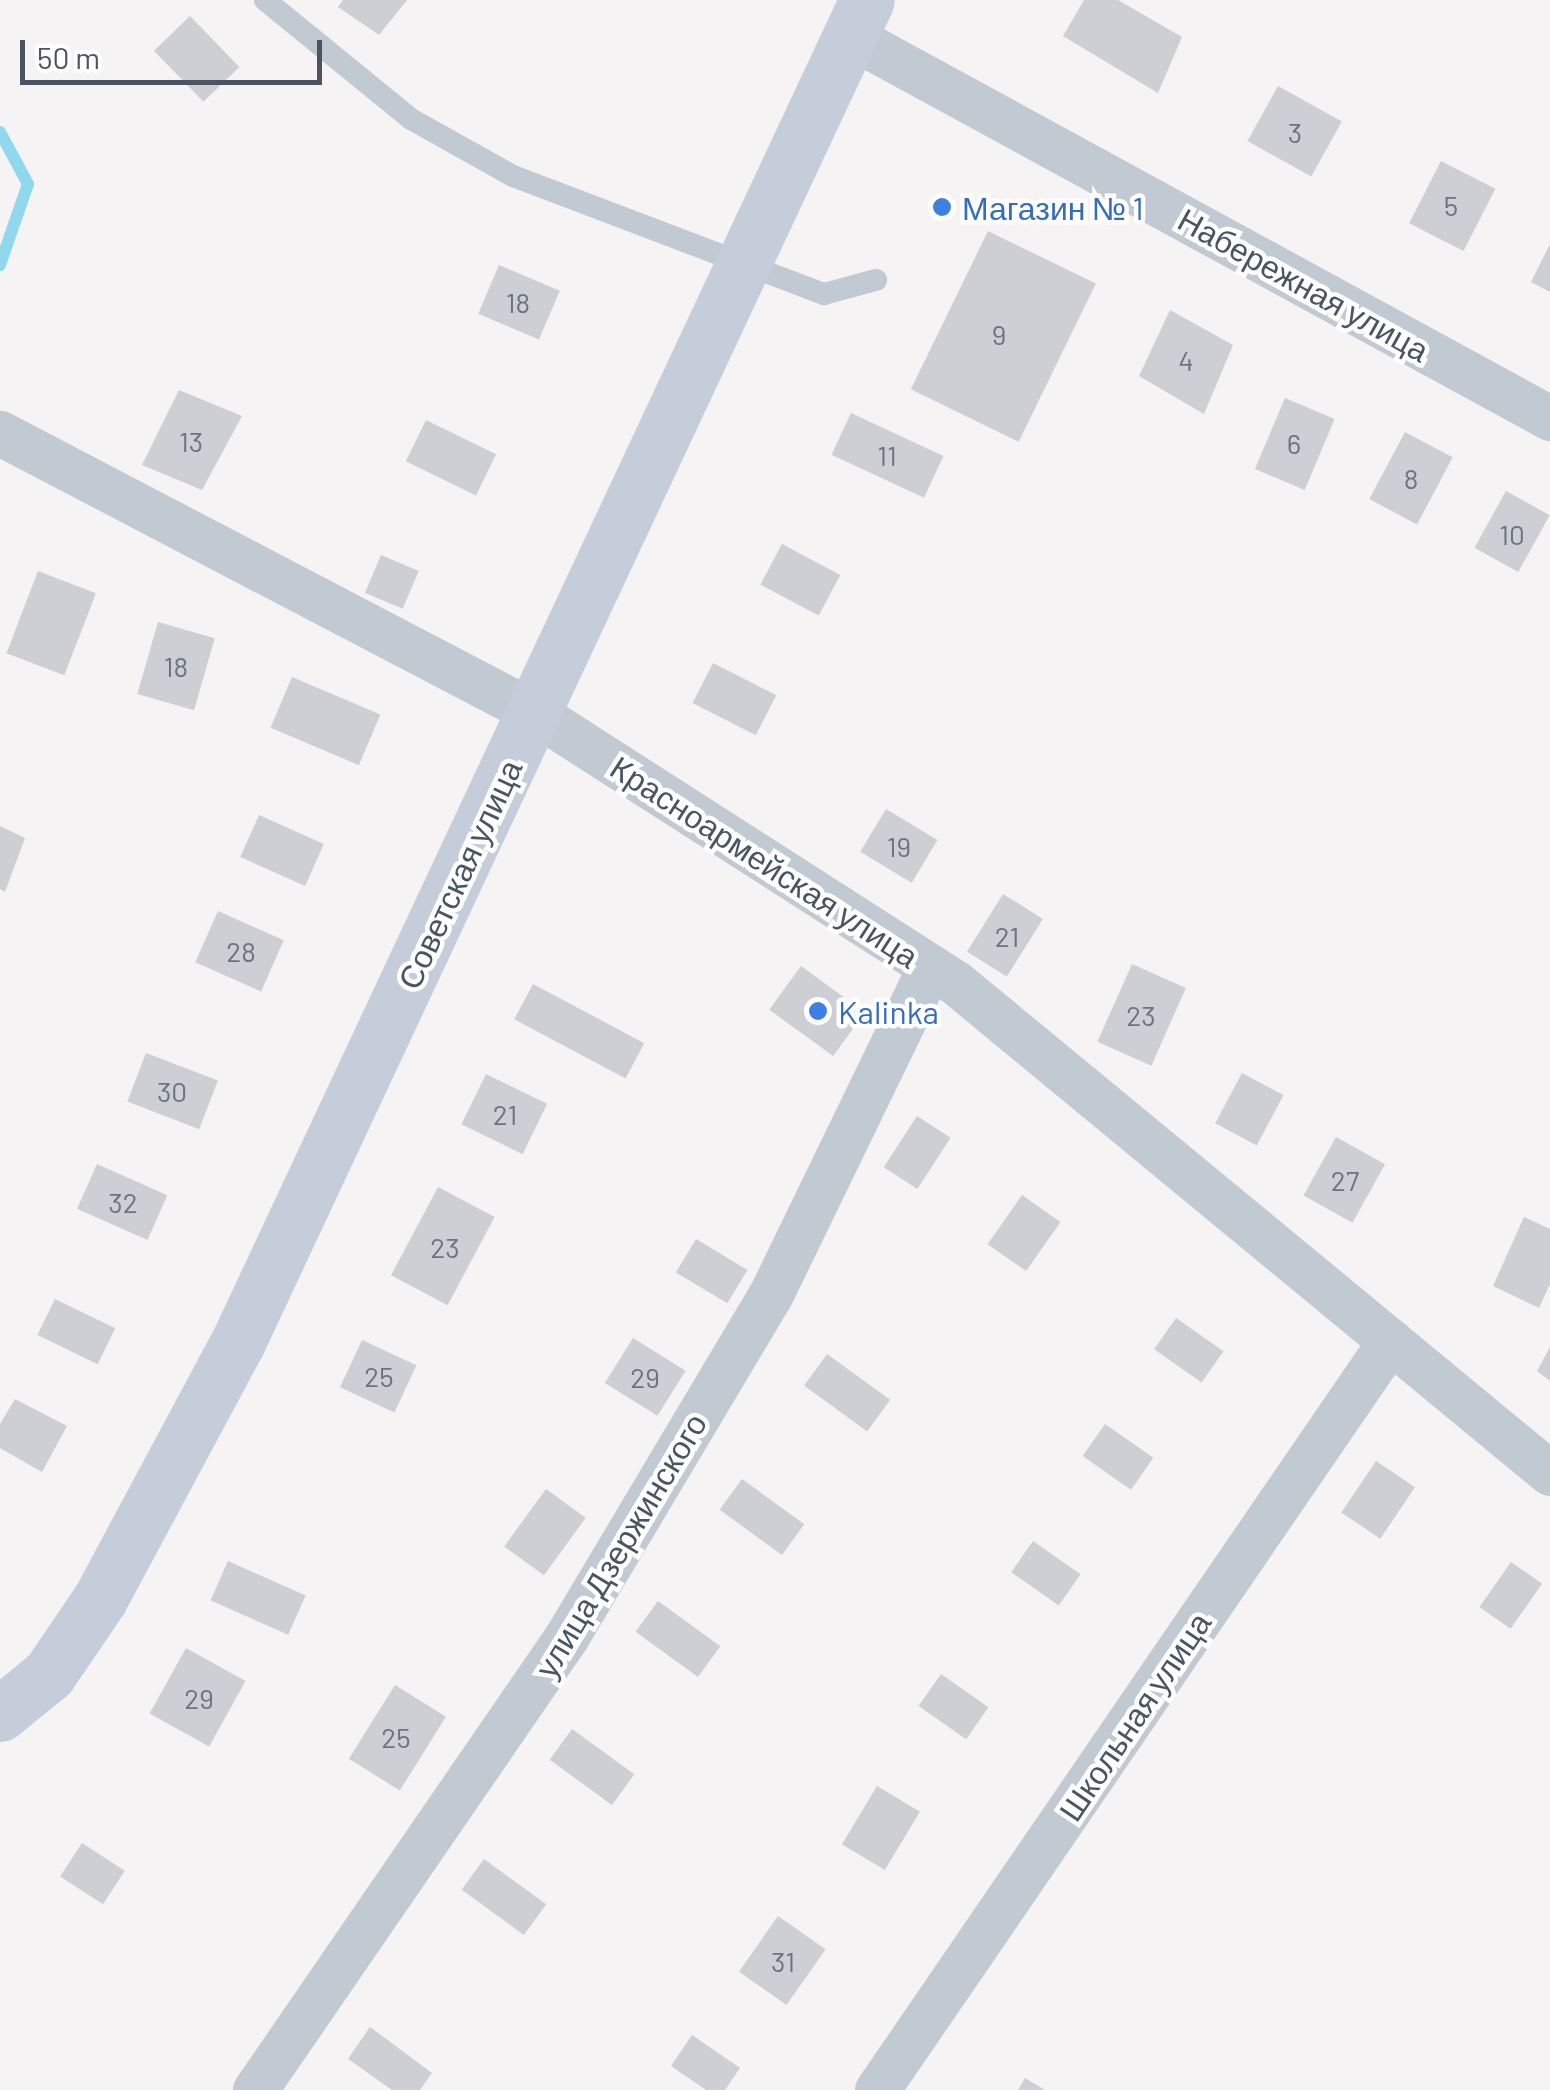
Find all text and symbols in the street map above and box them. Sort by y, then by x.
scale bar [25,20,328,82]
text: 50 m [37,39,100,75]
house number: 3 [1288,115,1302,149]
place label: Магазин № 1 [962,188,1144,226]
house number: 5 [1444,188,1458,222]
marker: Магазин № 1 [931,196,953,218]
street label: Набережная улица [1172,199,1436,369]
house number: 18 [506,285,530,319]
house number: 9 [992,317,1006,351]
house number: 4 [1178,343,1194,377]
house number: 13 [179,424,203,458]
house number: 6 [1287,426,1301,460]
house number: 11 [877,438,897,472]
house number: 8 [1404,461,1418,495]
house number: 10 [1499,517,1525,551]
house number: 18 [164,649,188,683]
street label: Красноармейская улица [604,747,926,975]
street label: Советская улица [389,753,529,995]
house number: 19 [887,829,911,863]
house number: 21 [995,919,1019,953]
house number: 28 [226,934,256,968]
place label: Kalinka [838,992,939,1030]
house number: 23 [1126,998,1156,1032]
marker: Kalinka [807,1000,829,1022]
house number: 30 [157,1074,187,1108]
house number: 21 [493,1097,517,1131]
house number: 27 [1331,1163,1359,1197]
house number: 32 [108,1185,138,1219]
house number: 23 [430,1230,460,1264]
house number: 25 [364,1359,394,1393]
house number: 29 [630,1360,660,1394]
street label: улица Дзержинского [526,1406,714,1684]
street label: Школьная улица [1050,1604,1218,1828]
house number: 29 [184,1681,214,1715]
house number: 25 [381,1720,411,1754]
house number: 31 [771,1944,795,1978]

